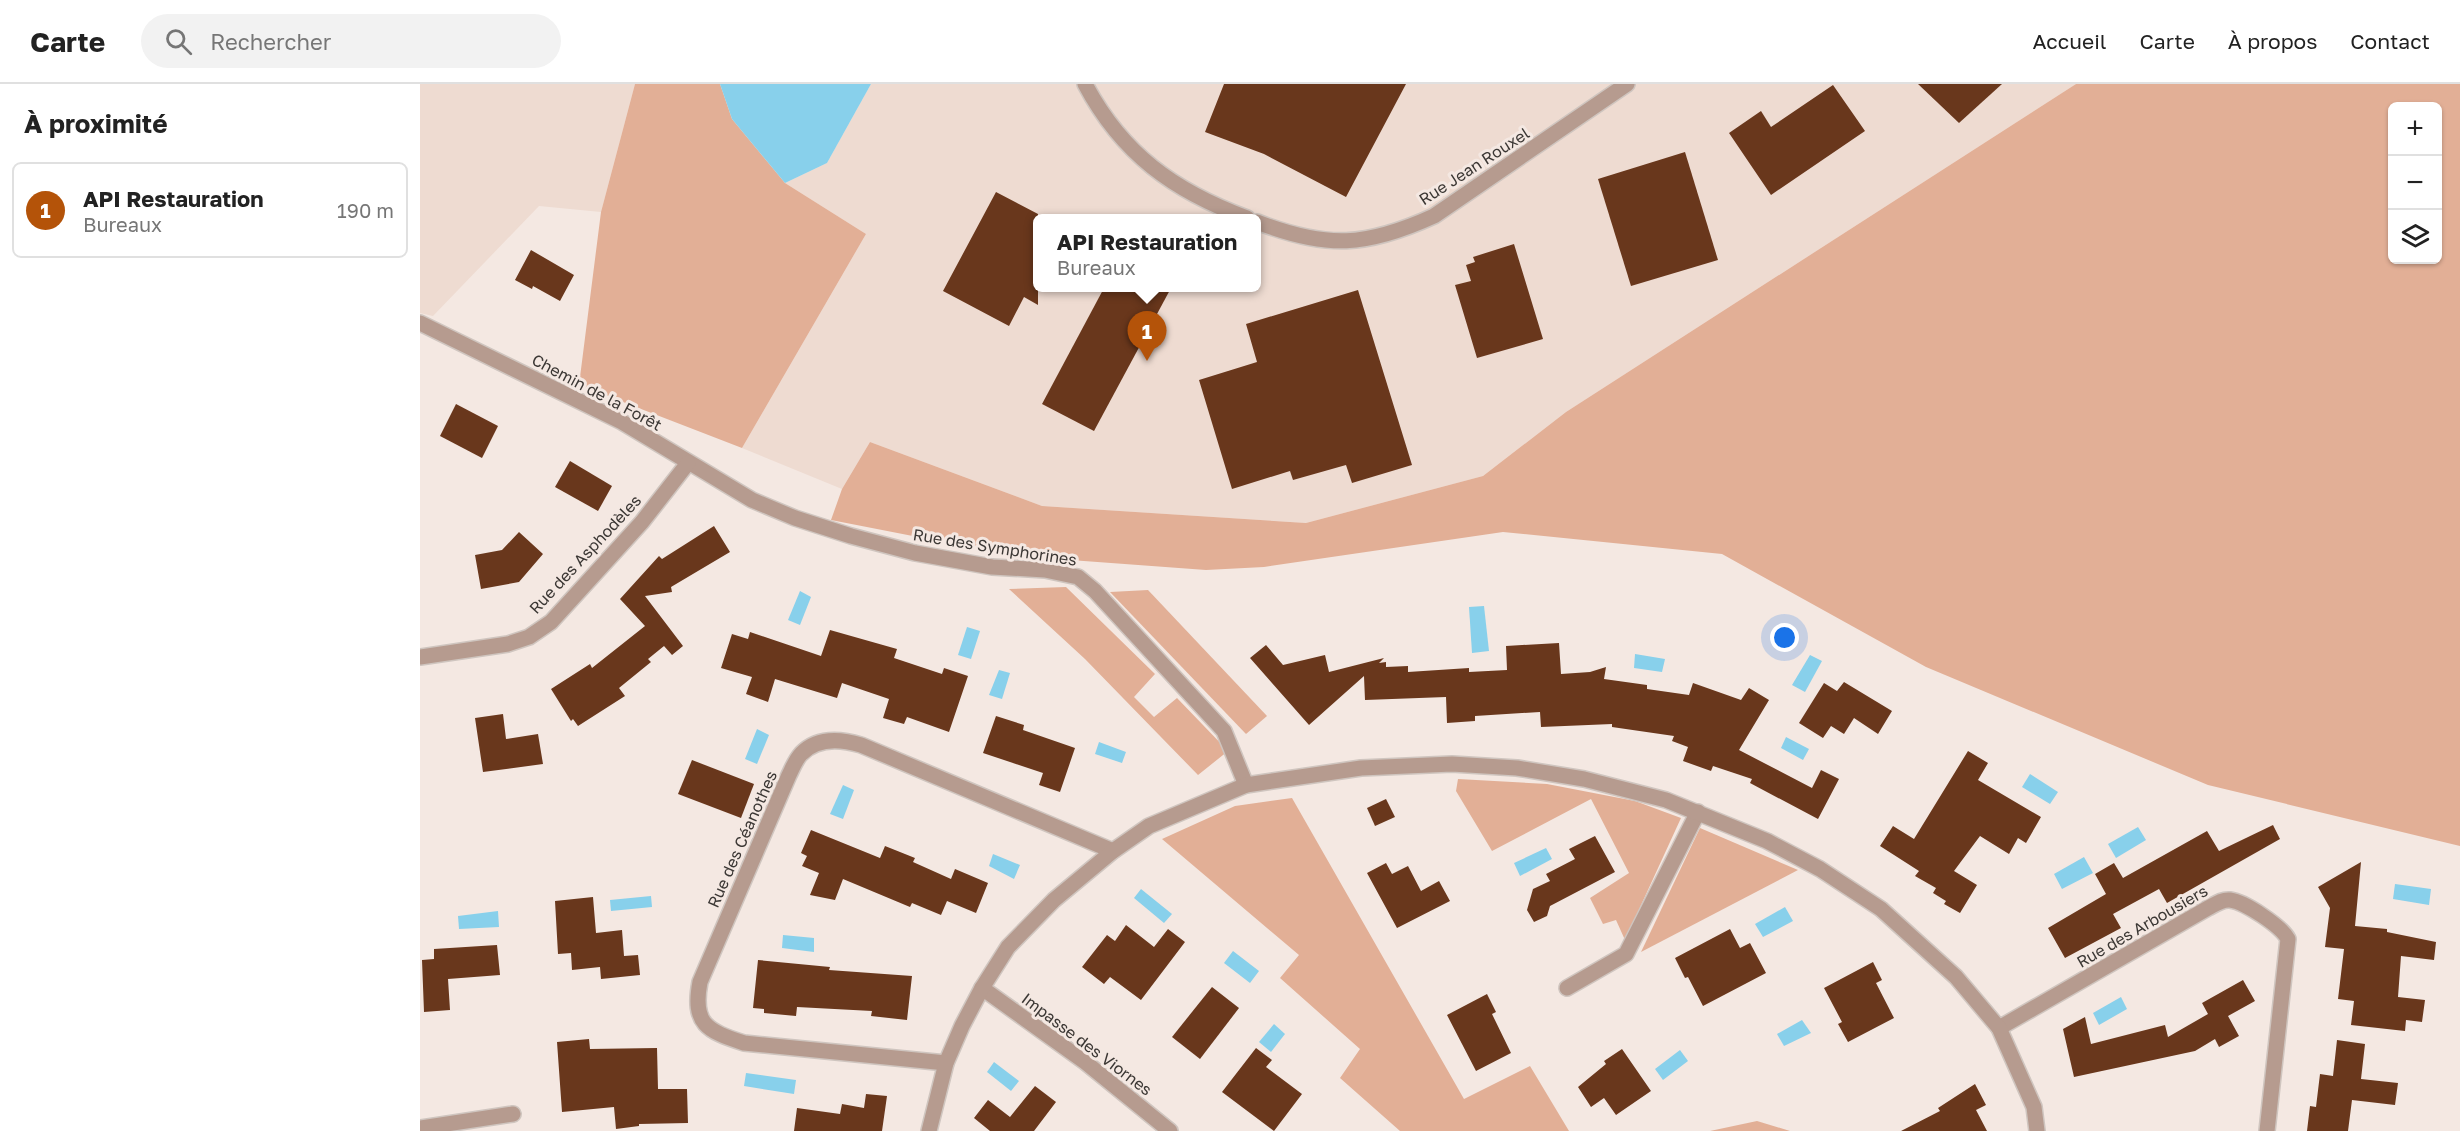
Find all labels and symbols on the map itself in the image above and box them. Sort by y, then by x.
street label: Rue Jean Rouxel [1415,123,1533,209]
pin: 1 [1128,312,1166,361]
street label: Chemin de la Forêt [529,349,665,435]
street label: Rue des Asphodèles [525,490,645,618]
street label: Rue des Symphorines [912,524,1078,570]
your location [1770,623,1799,652]
street label: Rue des Céanothes [703,767,781,911]
street label: Rue des Arbousiers [2073,880,2211,972]
street label: Impasse des Viornes [1018,988,1156,1100]

